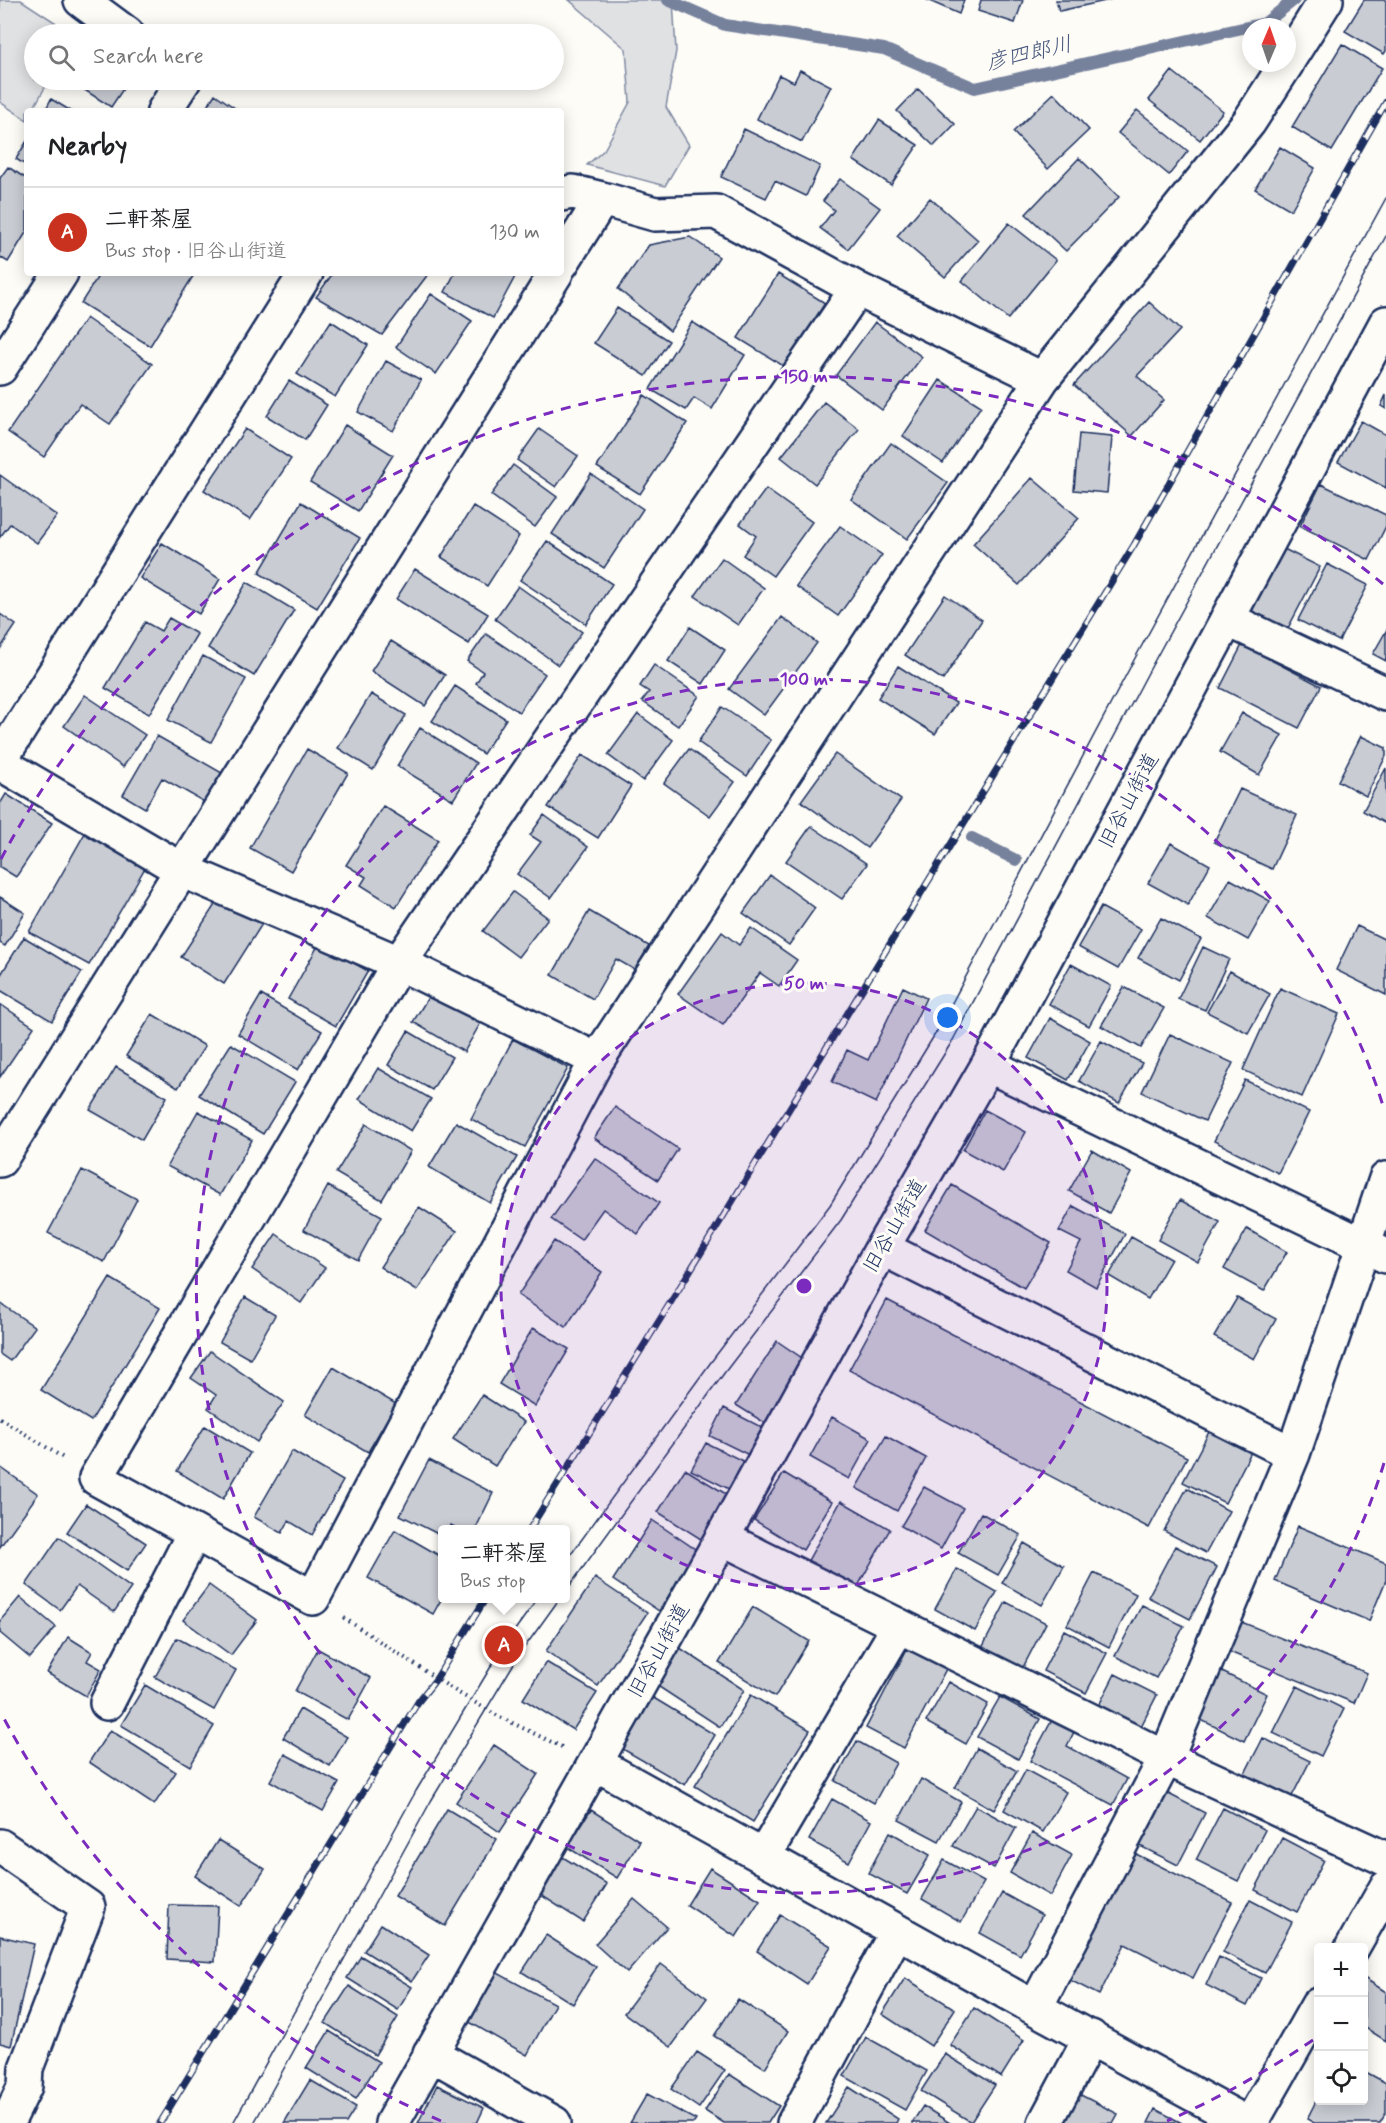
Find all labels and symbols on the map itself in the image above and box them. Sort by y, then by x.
north arrow [1242,18,1296,72]
water label: 彦四郎川 [983,30,1075,78]
text: 150 m [780,365,828,389]
text: 100 m [780,668,828,692]
street label: 旧谷山街道 [1092,748,1166,854]
text: 50 m [784,972,824,996]
your location [933,1003,962,1032]
street label: 旧谷山街道 [857,1174,933,1278]
centre of rings [794,1276,814,1296]
street label: 旧谷山街道 [621,1598,697,1704]
pin: A [484,1622,524,1668]

